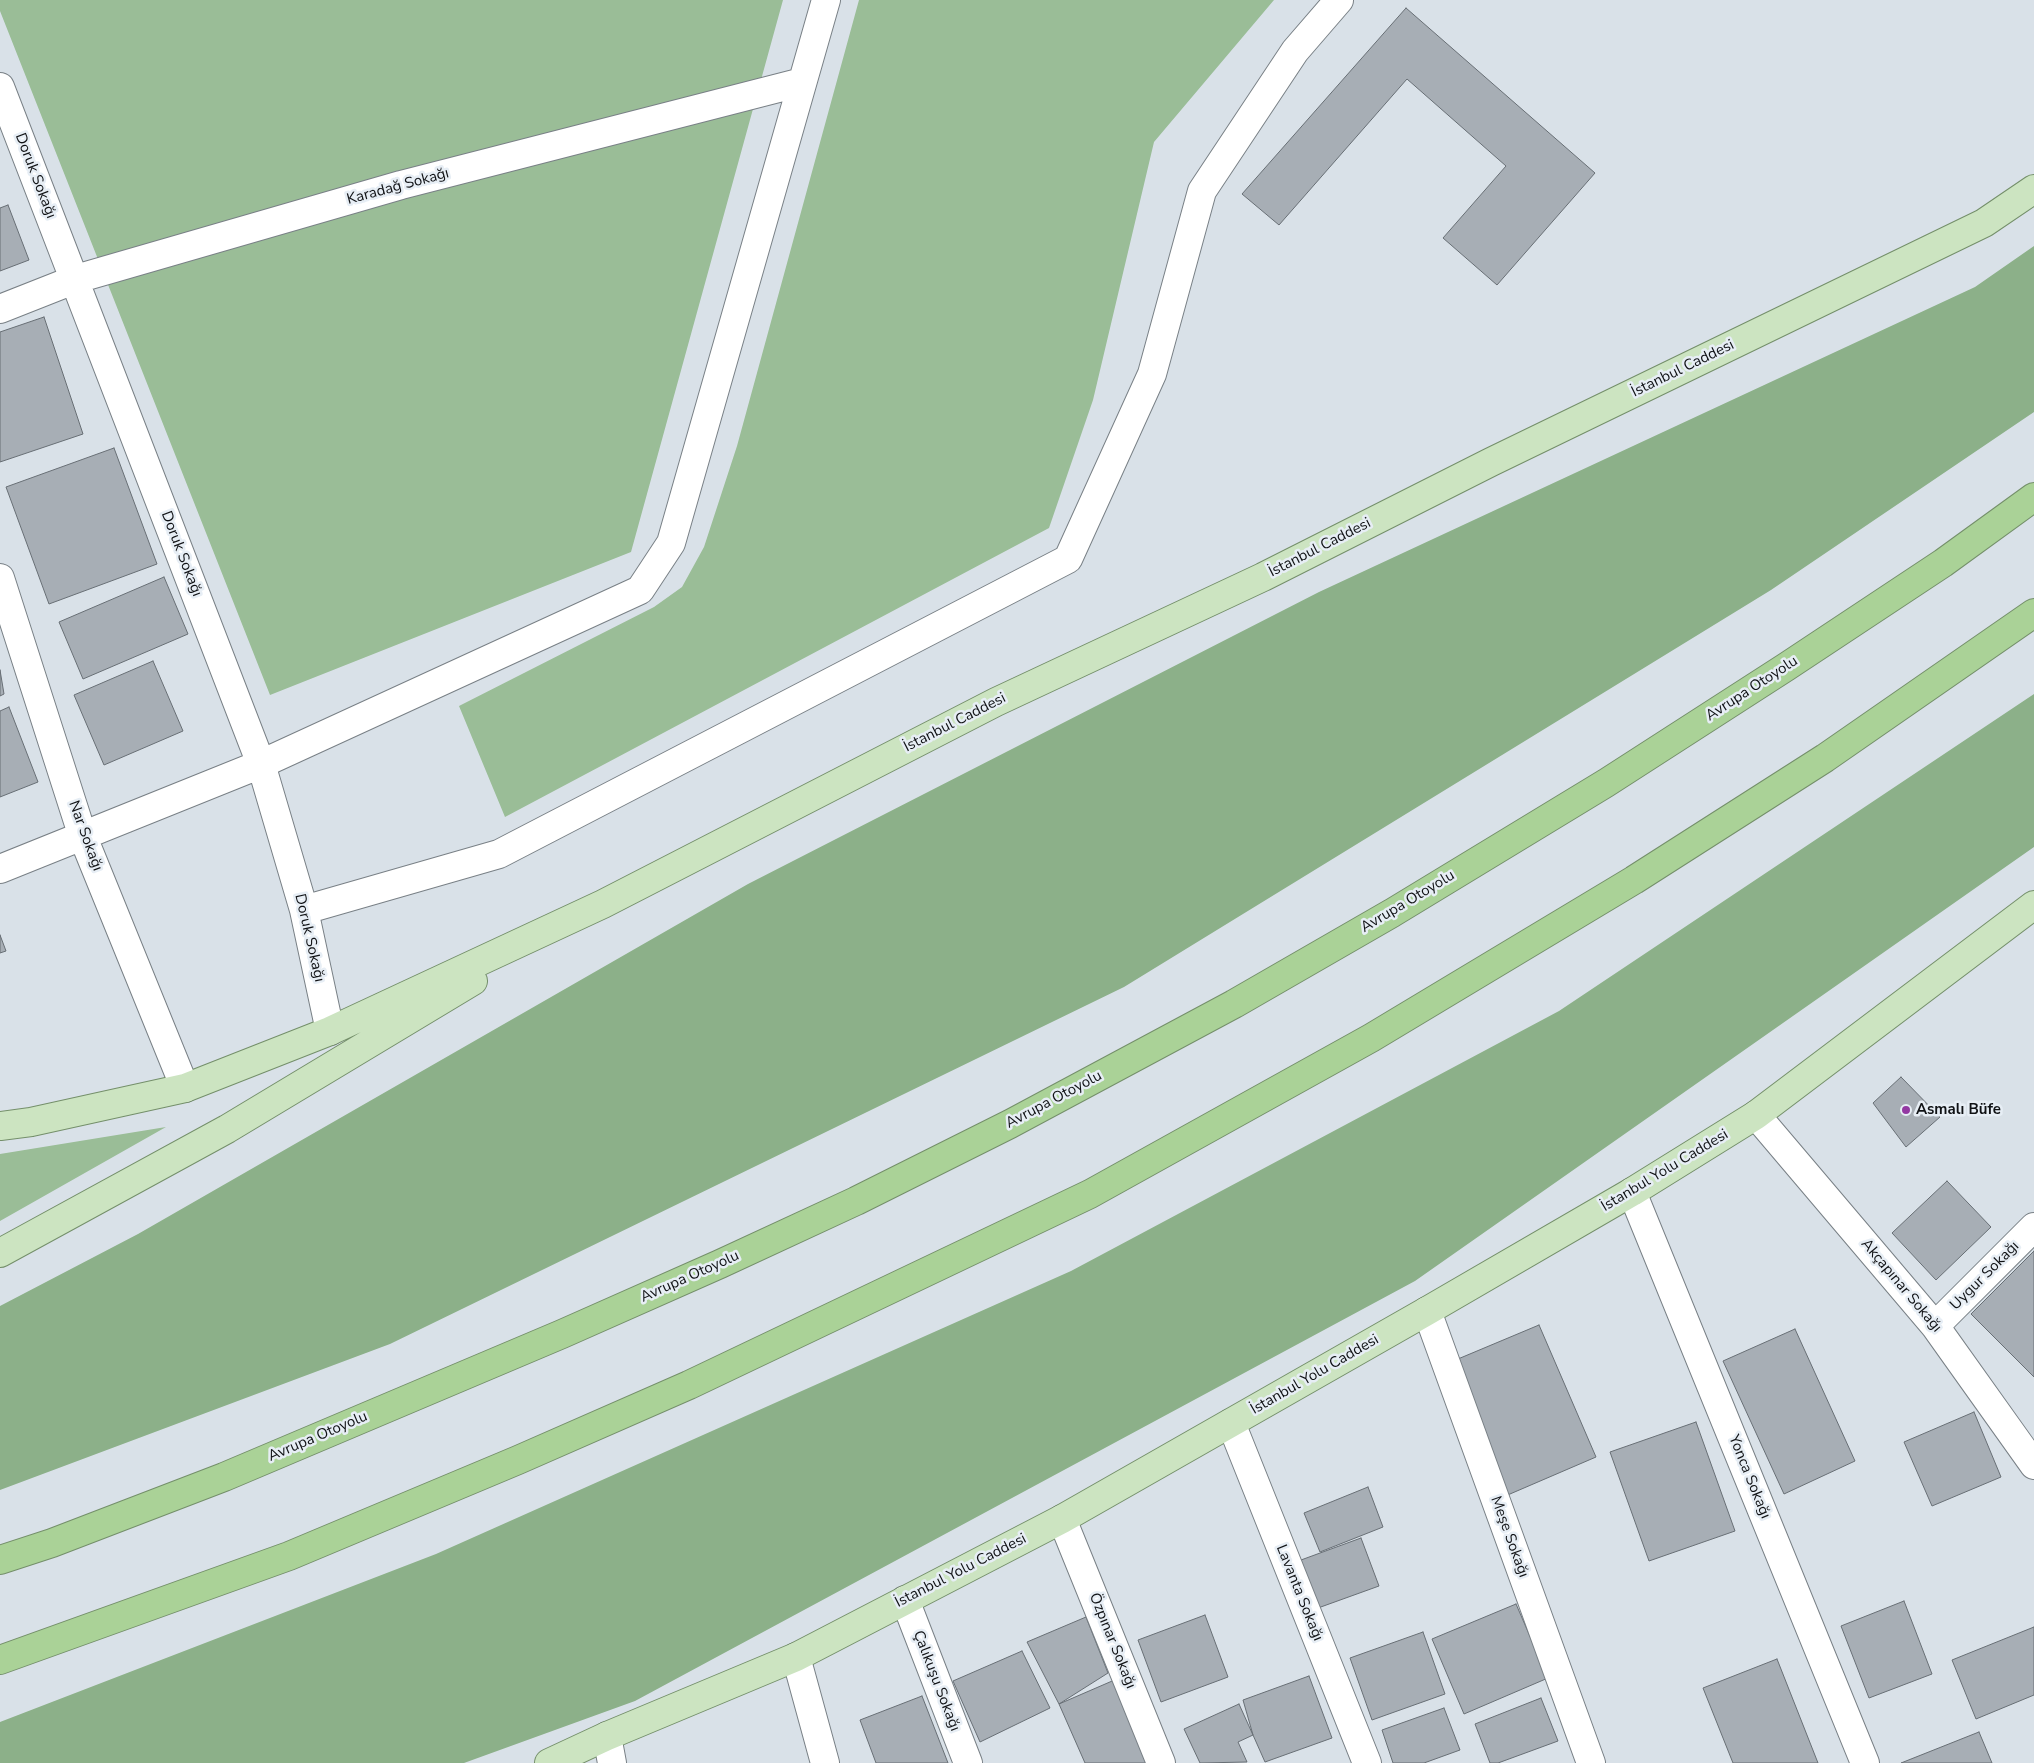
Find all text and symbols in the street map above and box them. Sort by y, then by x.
street label: Doruk Sokağı [11,131,59,221]
street label: Karadağ Sokağı [345,165,451,209]
street label: İstanbul Caddesi [1629,336,1737,402]
street label: Doruk Sokağı [157,509,205,599]
street label: İstanbul Caddesi [1266,515,1374,581]
street label: Avrupa Otoyolu [1703,653,1801,725]
street label: İstanbul Caddesi [901,690,1009,756]
street label: Nar Sokağı [64,798,106,874]
street label: Avrupa Otoyolu [1358,867,1458,937]
street label: Doruk Sokağı [290,892,328,984]
street label: Avrupa Otoyolu [1003,1067,1105,1133]
place label: Asmalı Büfe [1916,1101,2001,1119]
marker: Asmalı Büfe [1900,1104,1912,1116]
street label: İstanbul Yolu Caddesi [1598,1126,1732,1216]
street label: Akçapınar Sokağı [1857,1236,1945,1336]
street label: Uygur Sokağı [1947,1238,2023,1314]
street label: Avrupa Otoyolu [638,1247,742,1307]
street label: İstanbul Yolu Caddesi [1248,1331,1382,1419]
street label: Avrupa Otoyolu [266,1408,370,1466]
street label: Yonca Sokağı [1724,1433,1774,1521]
street label: Meşe Sokağı [1486,1494,1532,1580]
street label: İstanbul Yolu Caddesi [892,1530,1030,1612]
street label: Lavanta Sokağı [1271,1542,1327,1644]
street label: Özpınar Sokağı [1085,1591,1139,1691]
street label: Çalıkuşu Sokağı [909,1628,963,1734]

